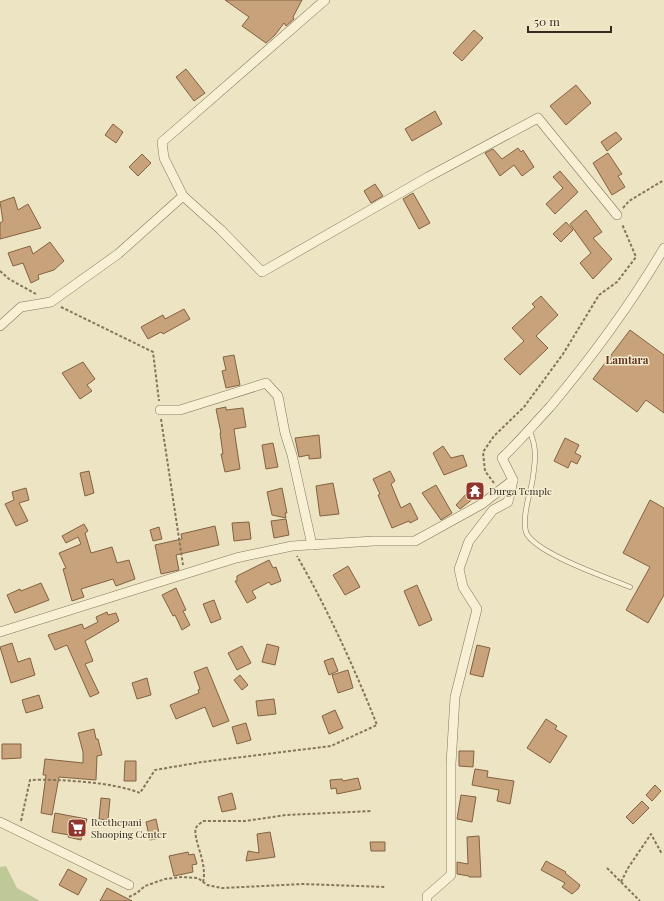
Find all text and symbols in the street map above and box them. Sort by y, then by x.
scale bar [528,8,611,34]
text: 50 m [534,13,560,29]
district label: Lamtara [606,352,649,367]
temple icon: Durga Temple [464,480,486,502]
place label: Durga Temple [489,484,552,498]
place label: Reethepani Shooping Center [91,815,167,841]
supermarket icon: Reethepani Shooping Center [66,817,88,839]

